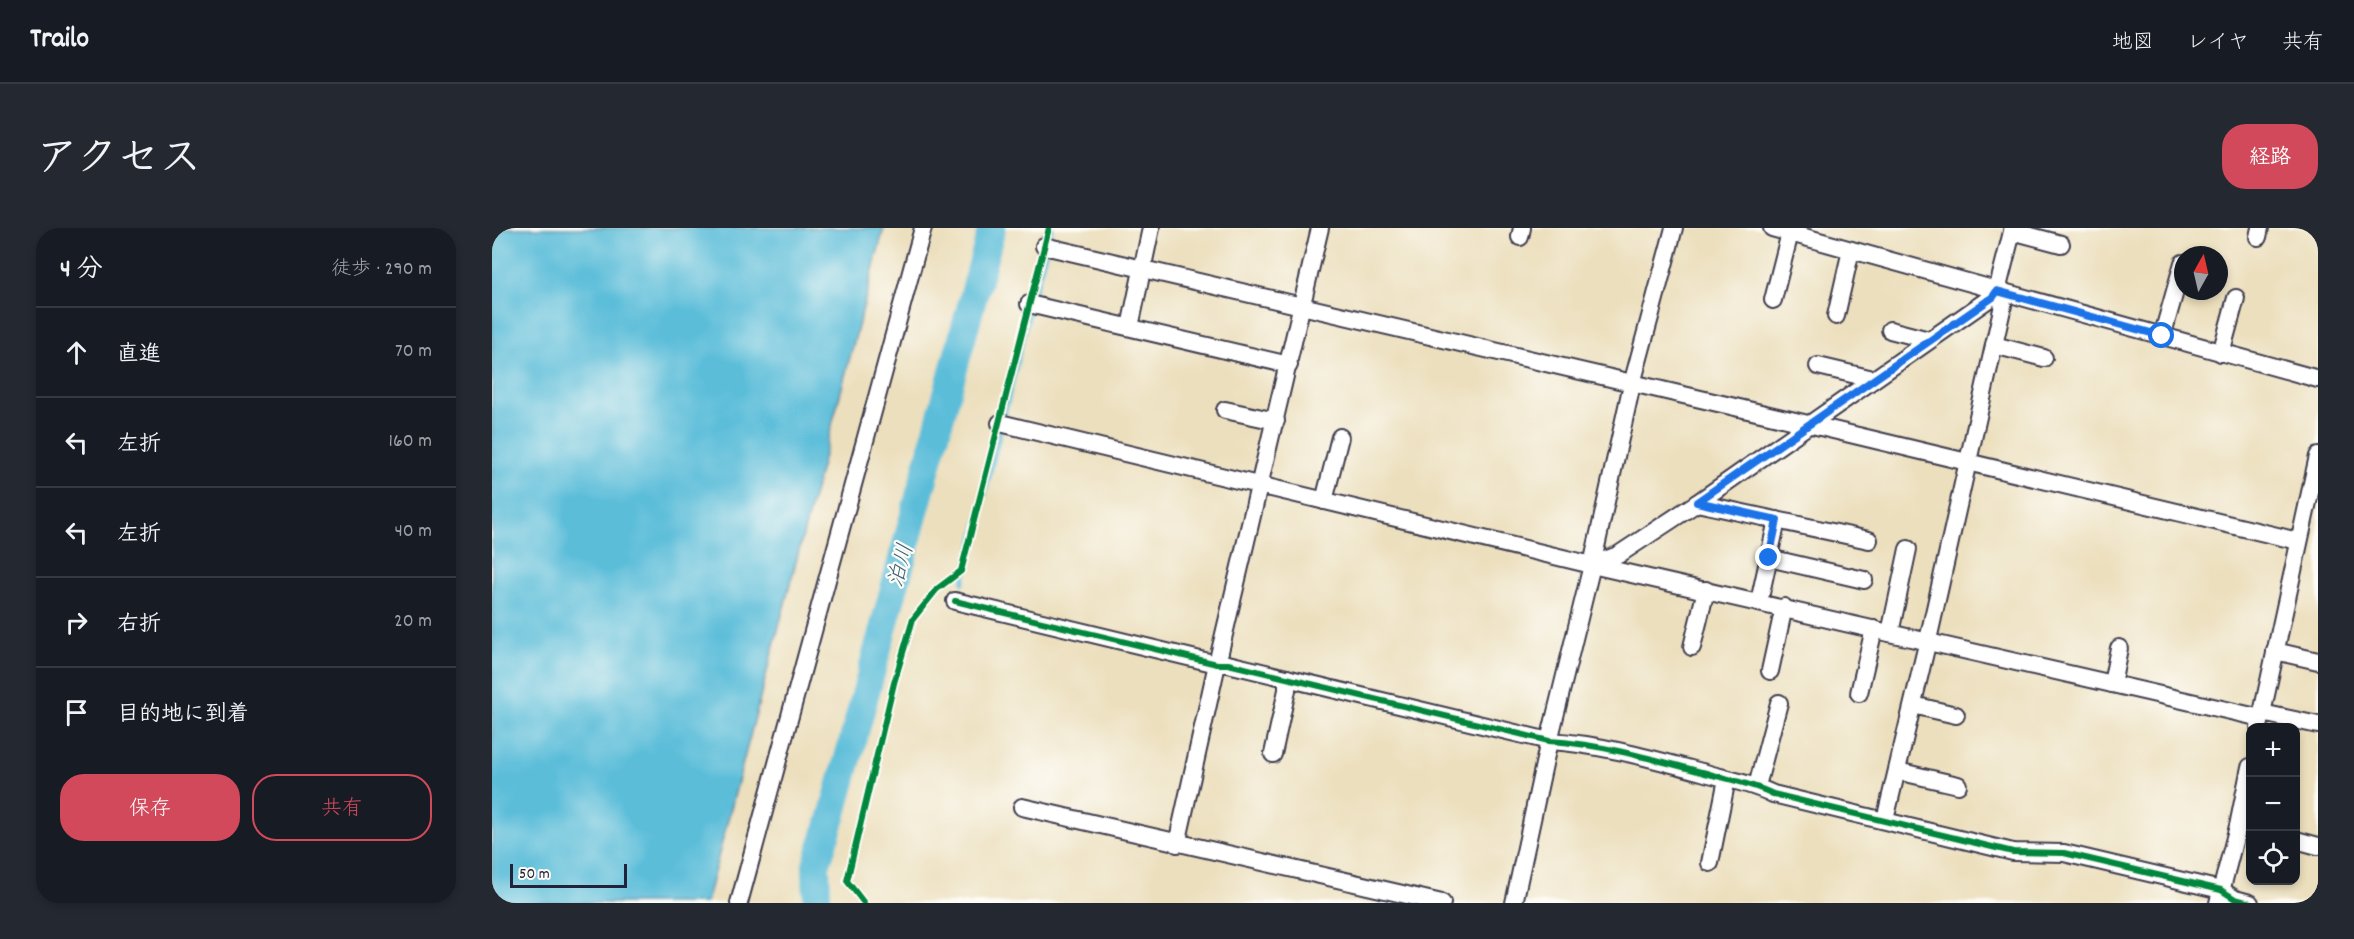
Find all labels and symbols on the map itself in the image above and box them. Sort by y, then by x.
north arrow [2174,246,2228,300]
route start [2148,322,2174,348]
water label: 泊川 [882,541,923,591]
route end [1755,544,1781,570]
scale bar [510,861,627,888]

